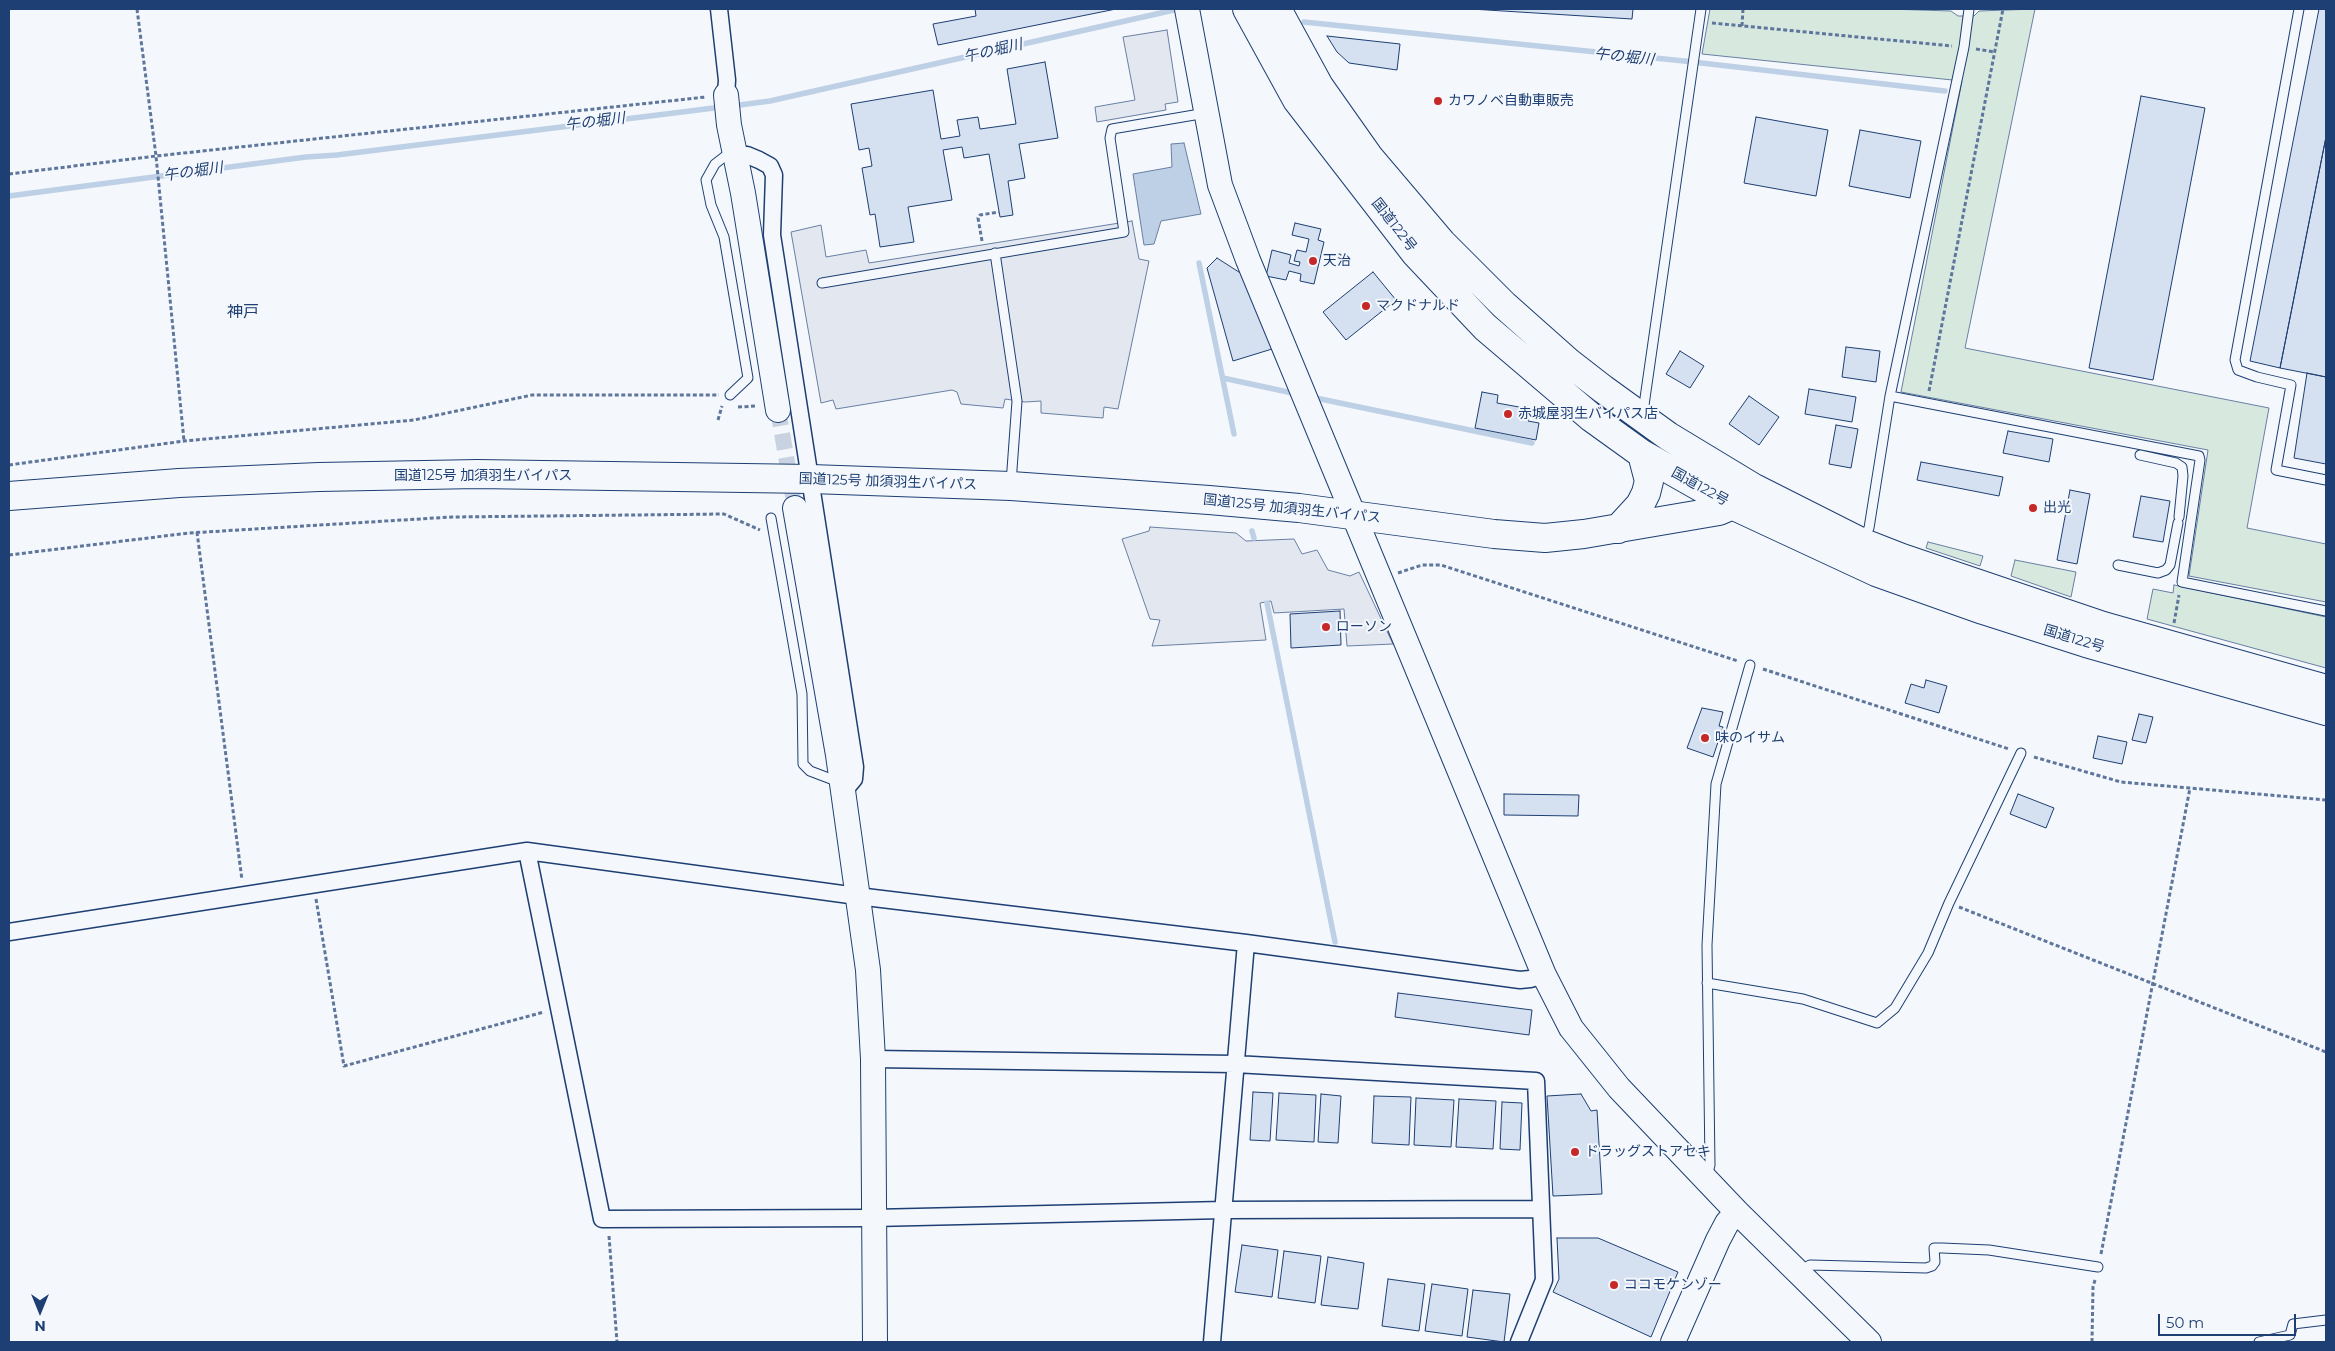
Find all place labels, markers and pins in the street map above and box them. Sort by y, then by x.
place label: カワノベ自動車販売 [1448,93,1574,109]
marker: カワノベ自動車販売 [1432,95,1444,107]
place label: 天治 [1323,253,1351,269]
marker: 天治 [1307,255,1319,267]
place label: マクドナルド [1376,298,1460,314]
marker: マクドナルド [1360,300,1372,312]
place label: 赤城屋羽生バイパス店 [1518,406,1658,422]
marker: 赤城屋羽生バイパス店 [1502,408,1514,420]
place label: 出光 [2043,500,2071,516]
marker: 出光 [2027,502,2039,514]
place label: ローソン [1336,619,1392,635]
marker: ローソン [1320,621,1332,633]
place label: 味のイサム [1715,730,1785,746]
marker: 味のイサム [1699,732,1711,744]
place label: ドラッグストアセキ [1585,1144,1711,1160]
marker: ドラッグストアセキ [1569,1146,1581,1158]
place label: ココモケンゾー [1624,1277,1722,1293]
marker: ココモケンゾー [1608,1279,1620,1291]

